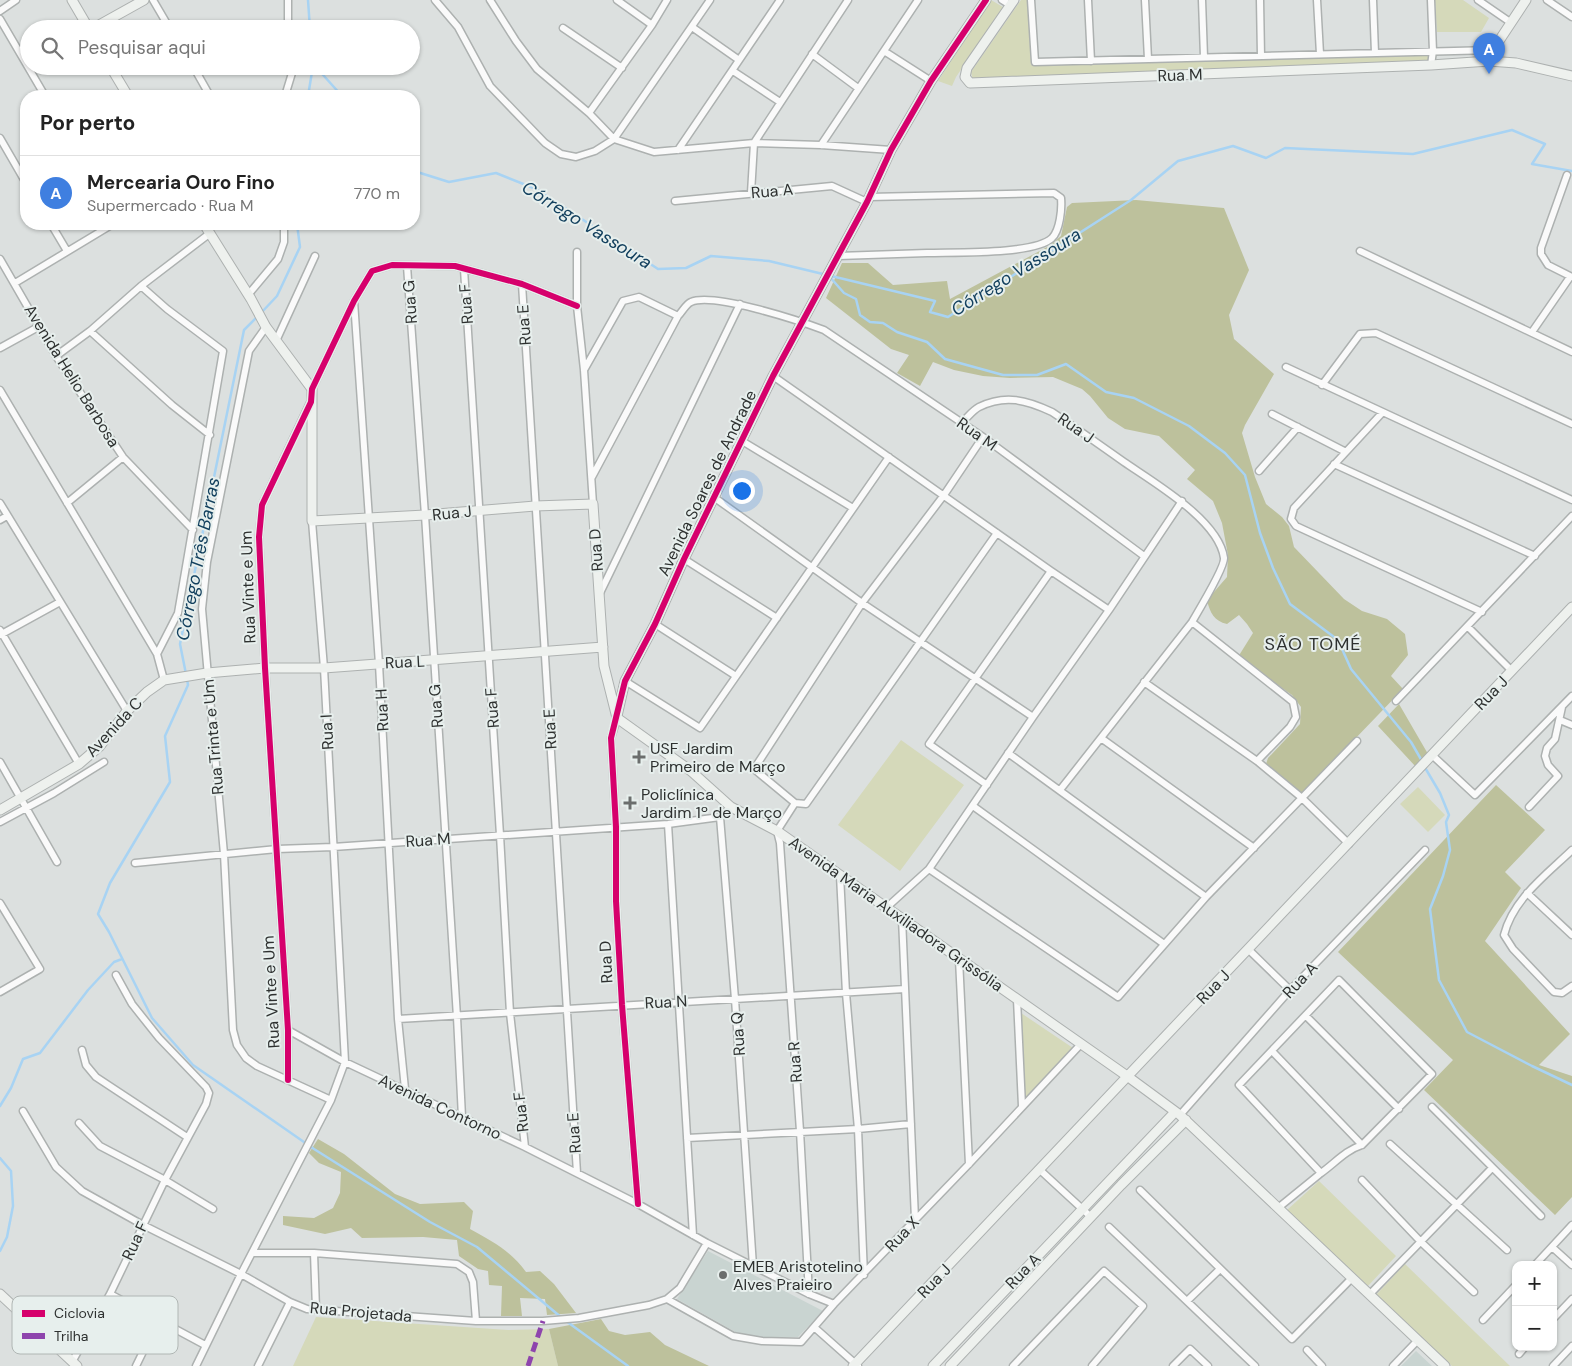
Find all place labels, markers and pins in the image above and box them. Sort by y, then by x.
pin: A [1473,33,1505,74]
place label: USF Jardim Primeiro de Março [650,738,785,777]
marker: USF Jardim Primeiro de Março [632,750,646,764]
place label: Policlínica Jardim 1º de Março [641,784,782,823]
marker: Policlínica Jardim 1º de Março [623,796,637,810]
place label: EMEB Aristotelino Alves Praieiro [733,1256,863,1295]
marker: EMEB Aristotelino Alves Praieiro [717,1269,729,1281]

